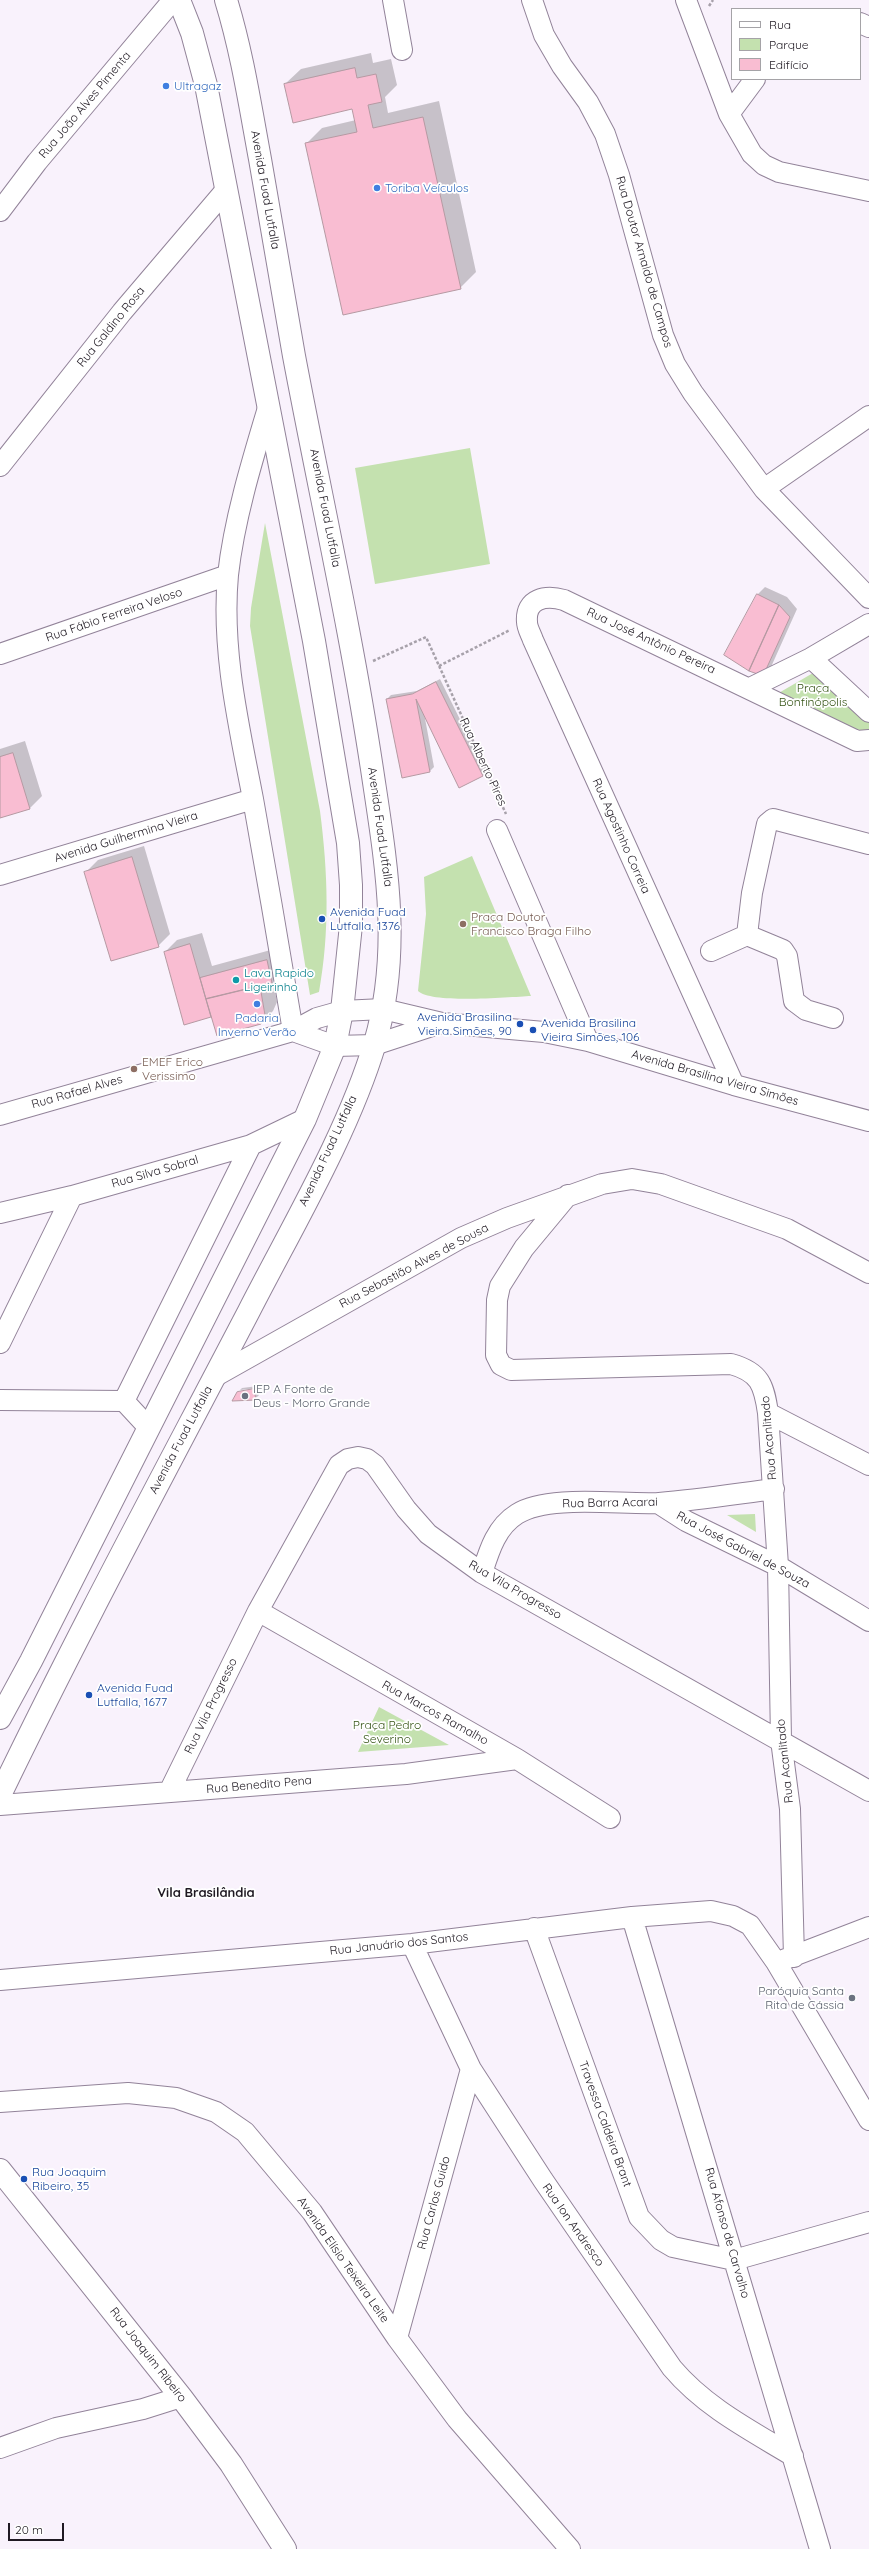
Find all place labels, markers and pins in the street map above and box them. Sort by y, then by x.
place label: Ultragaz [174,79,222,93]
marker: Ultragaz [161,81,171,91]
place label: Toriba Veículos [385,181,469,195]
marker: Toriba Veículos [372,183,382,193]
place label: Avenida Fuad Lutfalla, 1376 [330,905,406,933]
place label: Praça Doutor Francisco Braga Filho [471,910,591,938]
marker: Avenida Fuad Lutfalla, 1376 [317,914,327,924]
marker: Praça Doutor Francisco Braga Filho [458,919,468,929]
place label: Lava Rapido Ligeirinho [244,966,314,994]
marker: Lava Rapido Ligeirinho [231,975,241,985]
marker: Padaria Inverno Verão [252,999,262,1009]
place label: Avenida Brasilina Vieira Simões, 90 [417,1010,512,1038]
place label: Padaria Inverno Verão [218,1011,296,1039]
place label: Avenida Brasilina Vieira Simões, 106 [541,1016,639,1044]
marker: Avenida Brasilina Vieira Simões, 90 [515,1019,525,1029]
marker: Avenida Brasilina Vieira Simões, 106 [528,1025,538,1035]
place label: EMEF Erico Verissimo [142,1055,203,1083]
marker: EMEF Erico Verissimo [129,1064,139,1074]
place label: IEP A Fonte de Deus - Morro Grande [253,1382,370,1410]
marker: IEP A Fonte de Deus - Morro Grande [240,1391,250,1401]
place label: Avenida Fuad Lutfalla, 1677 [97,1681,173,1709]
marker: Avenida Fuad Lutfalla, 1677 [84,1690,94,1700]
place label: Paróquia Santa Rita de Cássia [758,1984,844,2012]
marker: Paróquia Santa Rita de Cássia [847,1993,857,2003]
place label: Rua Joaquim Ribeiro, 35 [32,2165,106,2193]
marker: Rua Joaquim Ribeiro, 35 [19,2174,29,2184]

